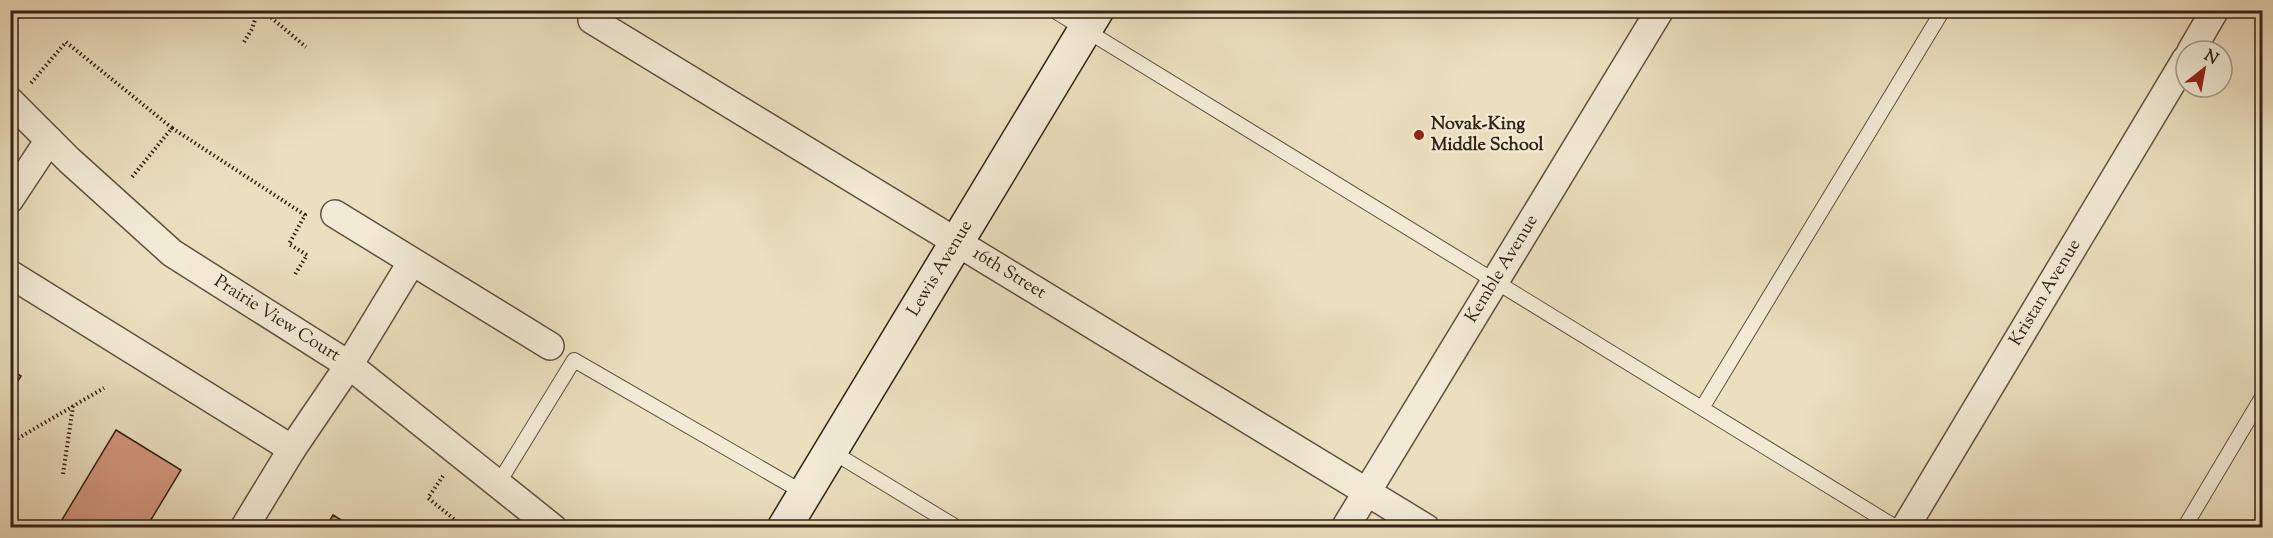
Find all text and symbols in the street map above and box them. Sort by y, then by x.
north arrow [2174,39,2234,99]
text: N [2199,45,2222,72]
place label: Novak-King Middle School [1431,112,1545,159]
marker: Novak-King Middle School [1412,128,1426,142]
street label: Kemble Avenue [1460,210,1545,328]
street label: Lewis Avenue [901,215,980,322]
street label: Kristan Avenue [2004,234,2088,351]
street label: 16th Street [967,241,1051,306]
street label: Prairie View Court [208,269,345,369]

